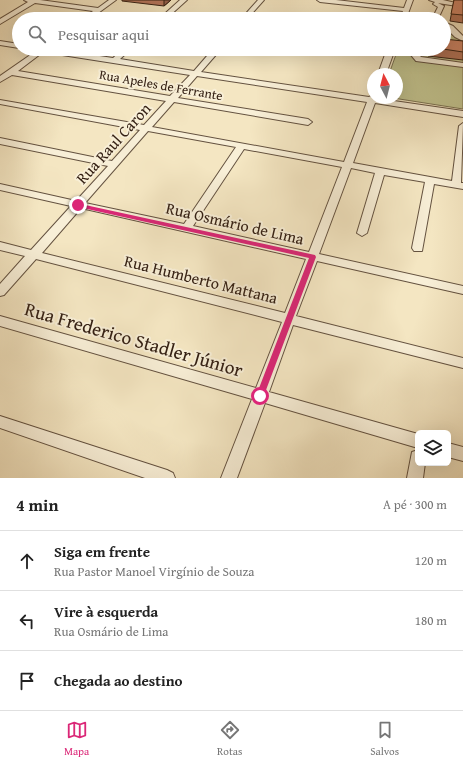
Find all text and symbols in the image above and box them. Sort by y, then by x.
search box [12,12,451,56]
icon: search [26,23,48,45]
text: Pesquisar aqui [58,24,149,45]
street label: Rua Apeles de Ferrante [98,65,224,105]
north arrow [367,68,403,104]
street label: Rua Raul Caron [70,97,156,189]
street label: Rua Osmário de Lima [164,195,307,251]
route end [69,196,87,214]
street label: Rua Humberto Mattana [122,248,281,310]
street label: Rua Frederico Stadler Júnior [22,294,247,384]
route start [251,387,269,405]
map controls [415,430,451,466]
button: layers [415,430,451,466]
text: 4 min [16,492,58,517]
text: A pé · 300 m [383,495,447,514]
text: Siga em frente [54,541,150,562]
icon: ahead [16,550,38,572]
text: 120 m [415,551,447,570]
text: Rua Pastor Manoel Virgínio de Souza [54,562,254,581]
text: Vire à esquerda [54,601,158,622]
icon: left [16,610,38,632]
text: 180 m [415,611,447,630]
text: Rua Osmário de Lima [54,622,169,641]
icon: arrive [16,670,38,692]
text: Chegada ao destino [54,670,182,691]
tab: Mapa [64,719,89,759]
tab: Rotas [217,719,242,759]
tab: Salvos [370,719,399,759]

